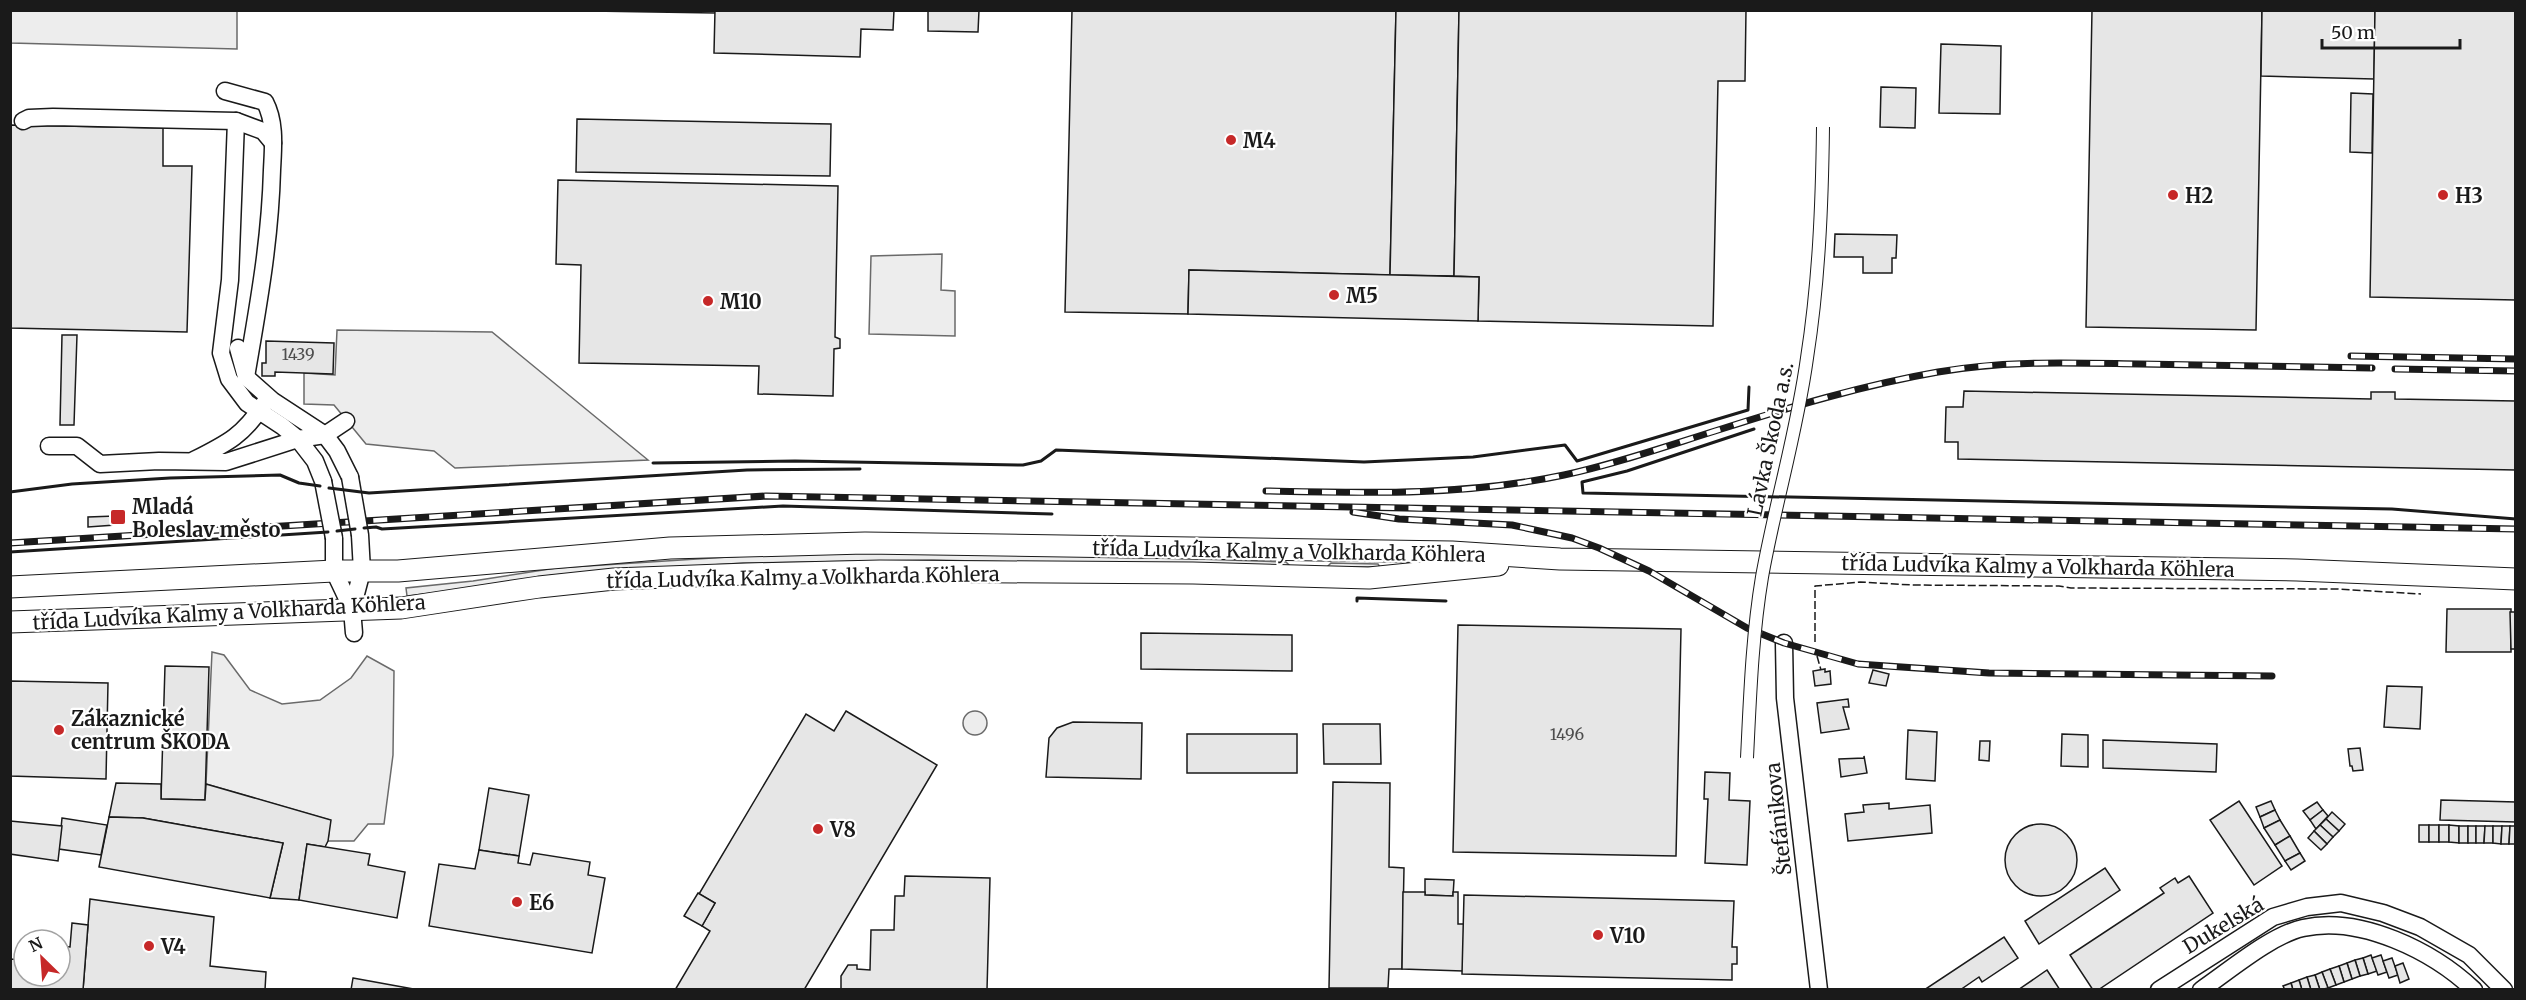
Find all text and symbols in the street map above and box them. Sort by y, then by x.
scale bar [2322,12,2460,50]
text: 50 m [2331,21,2375,44]
place label: M4 [1243,128,1276,153]
marker: M4 [1224,133,1238,147]
place label: H2 [2185,183,2214,208]
place label: H3 [2455,183,2483,208]
marker: H2 [2166,188,2180,202]
marker: H3 [2436,188,2450,202]
place label: M5 [1346,283,1378,308]
marker: M5 [1327,288,1341,302]
place label: M10 [720,289,762,314]
marker: M10 [701,294,715,308]
house number: 1439 [281,344,315,364]
street label: Lávka Škoda a.s. [1740,359,1799,518]
place label: Mladá Boleslav město [132,494,280,542]
marker: Mladá Boleslav město [109,508,127,526]
street label: třída Ludvíka Kalmy a Volkharda Köhlera [1092,535,1486,567]
street label: třída Ludvíka Kalmy a Volkharda Köhlera [1841,550,2235,582]
street label: třída Ludvíka Kalmy a Volkharda Köhlera [606,561,1000,593]
street label: třída Ludvíka Kalmy a Volkharda Köhlera [32,589,426,635]
place label: Zákaznické centrum ŠKODA [71,706,230,754]
marker: Zákaznické centrum ŠKODA [52,723,66,737]
house number: 1496 [1550,724,1585,744]
street label: Štefánikova [1759,761,1796,877]
place label: V8 [829,817,856,842]
marker: V8 [811,822,825,836]
place label: E6 [529,890,554,915]
street label: Dukelská [2178,891,2268,959]
marker: E6 [510,895,524,909]
place label: V10 [1609,923,1645,948]
north arrow [12,928,72,988]
marker: V10 [1591,928,1605,942]
text: N [26,933,46,956]
place label: V4 [160,934,186,959]
marker: V4 [142,939,156,953]

